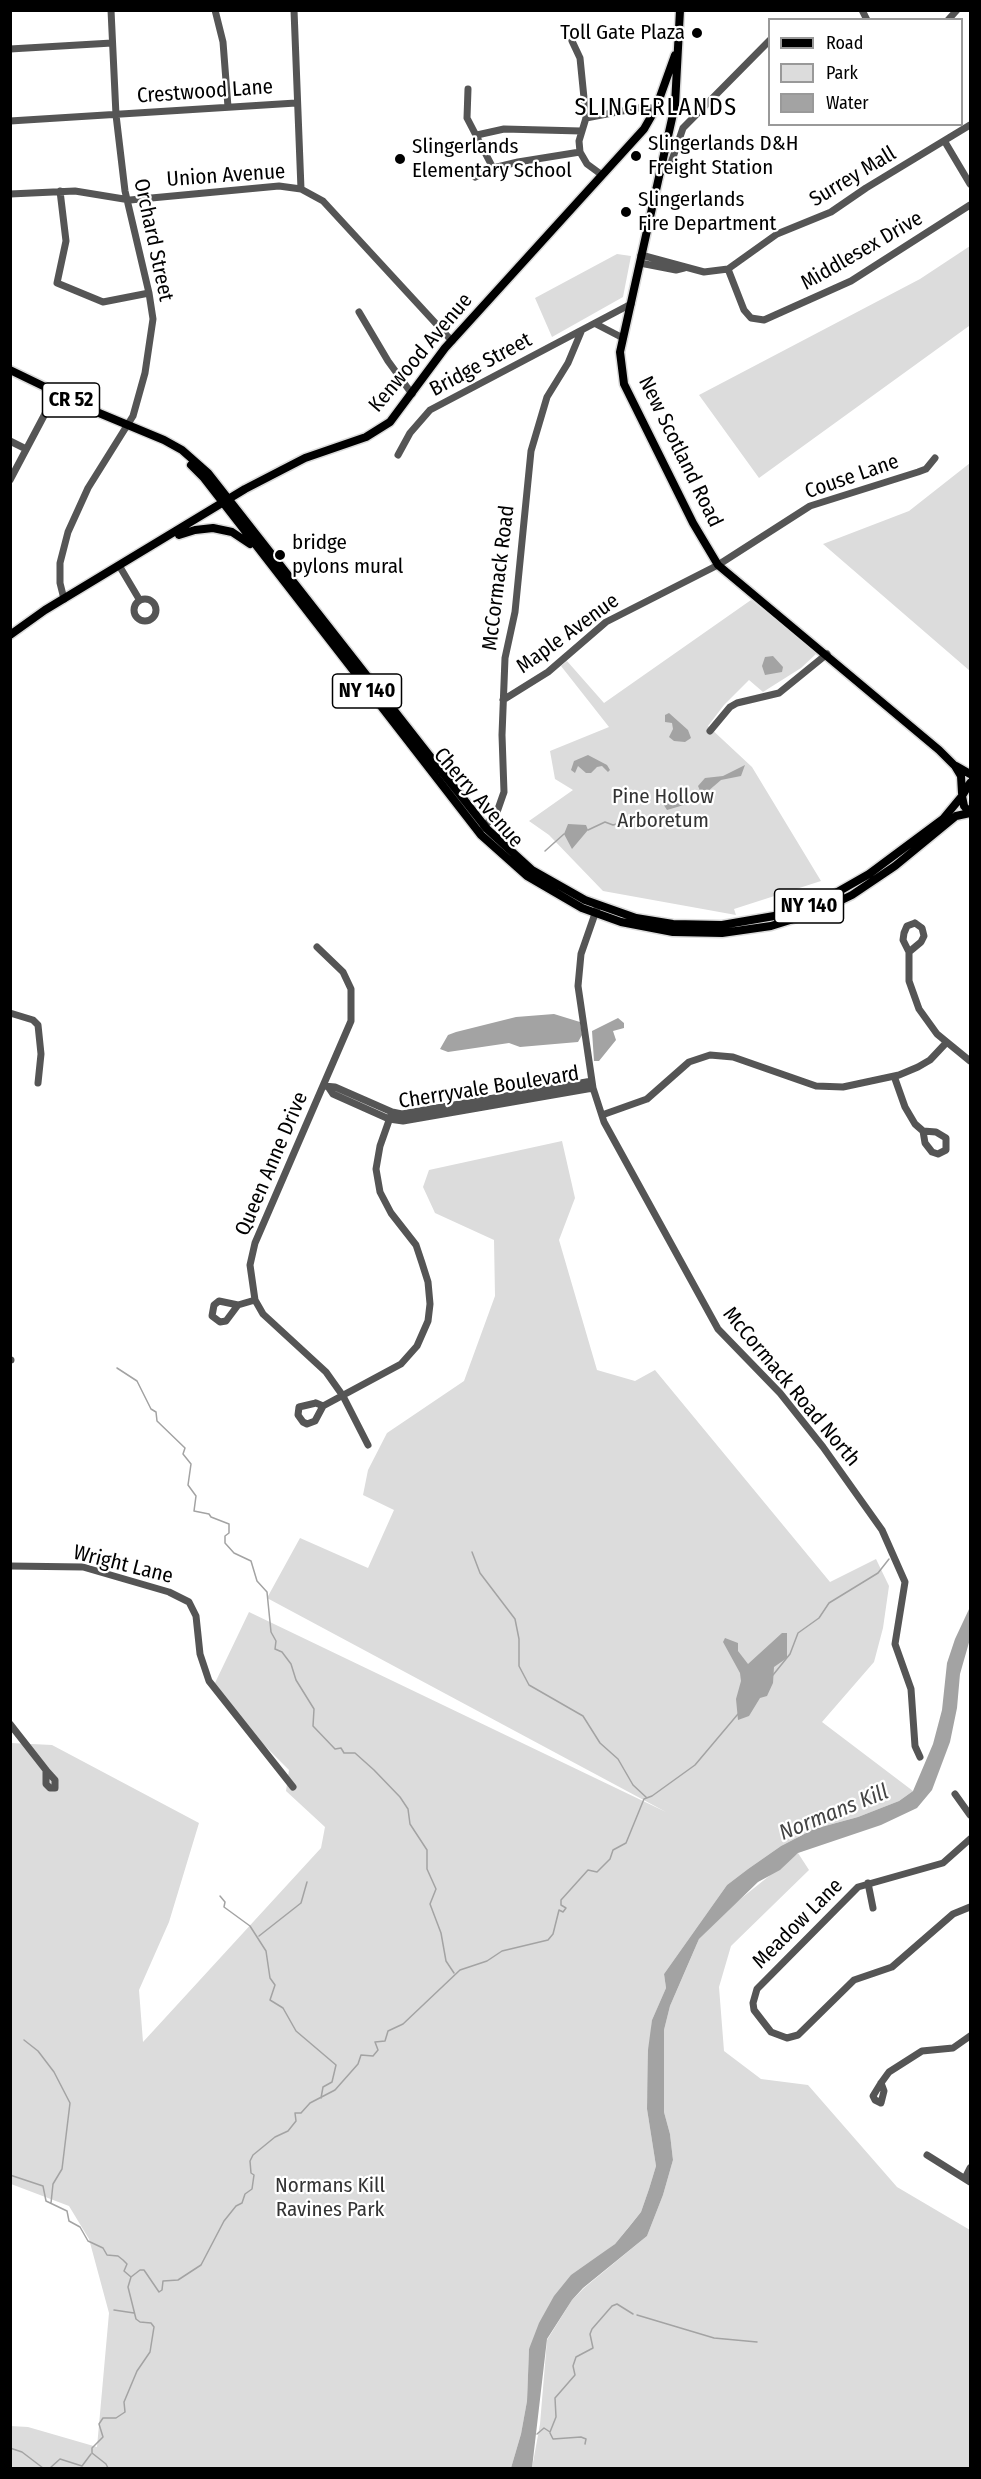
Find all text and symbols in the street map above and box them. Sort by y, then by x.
legend [768,18,963,126]
place label: Toll Gate Plaza [560,20,685,46]
marker: Toll Gate Plaza [690,26,704,40]
text: Road [826,32,863,54]
text: Park [826,62,858,84]
street label: Crestwood Lane [136,75,274,109]
text: Water [826,92,869,114]
district label: SLINGERLANDS [574,94,738,122]
place label: Slingerlands D&H Freight Station [648,131,798,181]
place label: Slingerlands Elementary School [412,134,572,184]
street label: Surrey Mall [805,141,901,213]
marker: Slingerlands D&H Freight Station [629,149,643,163]
marker: Slingerlands Elementary School [393,152,407,166]
street label: Union Avenue [166,159,286,193]
street label: Orchard Street [128,176,178,304]
place label: Slingerlands Fire Department [638,187,776,237]
marker: Slingerlands Fire Department [619,205,633,219]
street label: Middlesex Drive [797,206,927,296]
street label: Kenwood Avenue [364,288,478,418]
street label: Bridge Street [426,328,536,402]
street label: New Scotland Road [633,372,727,532]
road number: CR 52 [42,383,100,417]
street label: Couse Lane [802,449,902,505]
street label: McCormack Road [478,504,520,652]
place label: bridge pylons mural [292,530,403,580]
marker: bridge pylons mural [273,548,287,562]
street label: Maple Avenue [512,588,624,680]
road number: NY 140 [332,674,401,708]
street label: Cherry Avenue [428,743,528,853]
park label: Pine Hollow Arboretum [612,784,714,834]
road number: NY 140 [774,889,844,923]
street label: Cherryvale Boulevard [397,1061,581,1115]
street label: Queen Anne Drive [230,1088,314,1240]
street label: McCormack Road North [717,1302,865,1472]
street label: Wright Lane [71,1540,175,1590]
water label: Normans Kill [776,1779,892,1847]
street label: Meadow Lane [748,1874,848,1974]
park label: Normans Kill Ravines Park [275,2173,385,2223]

